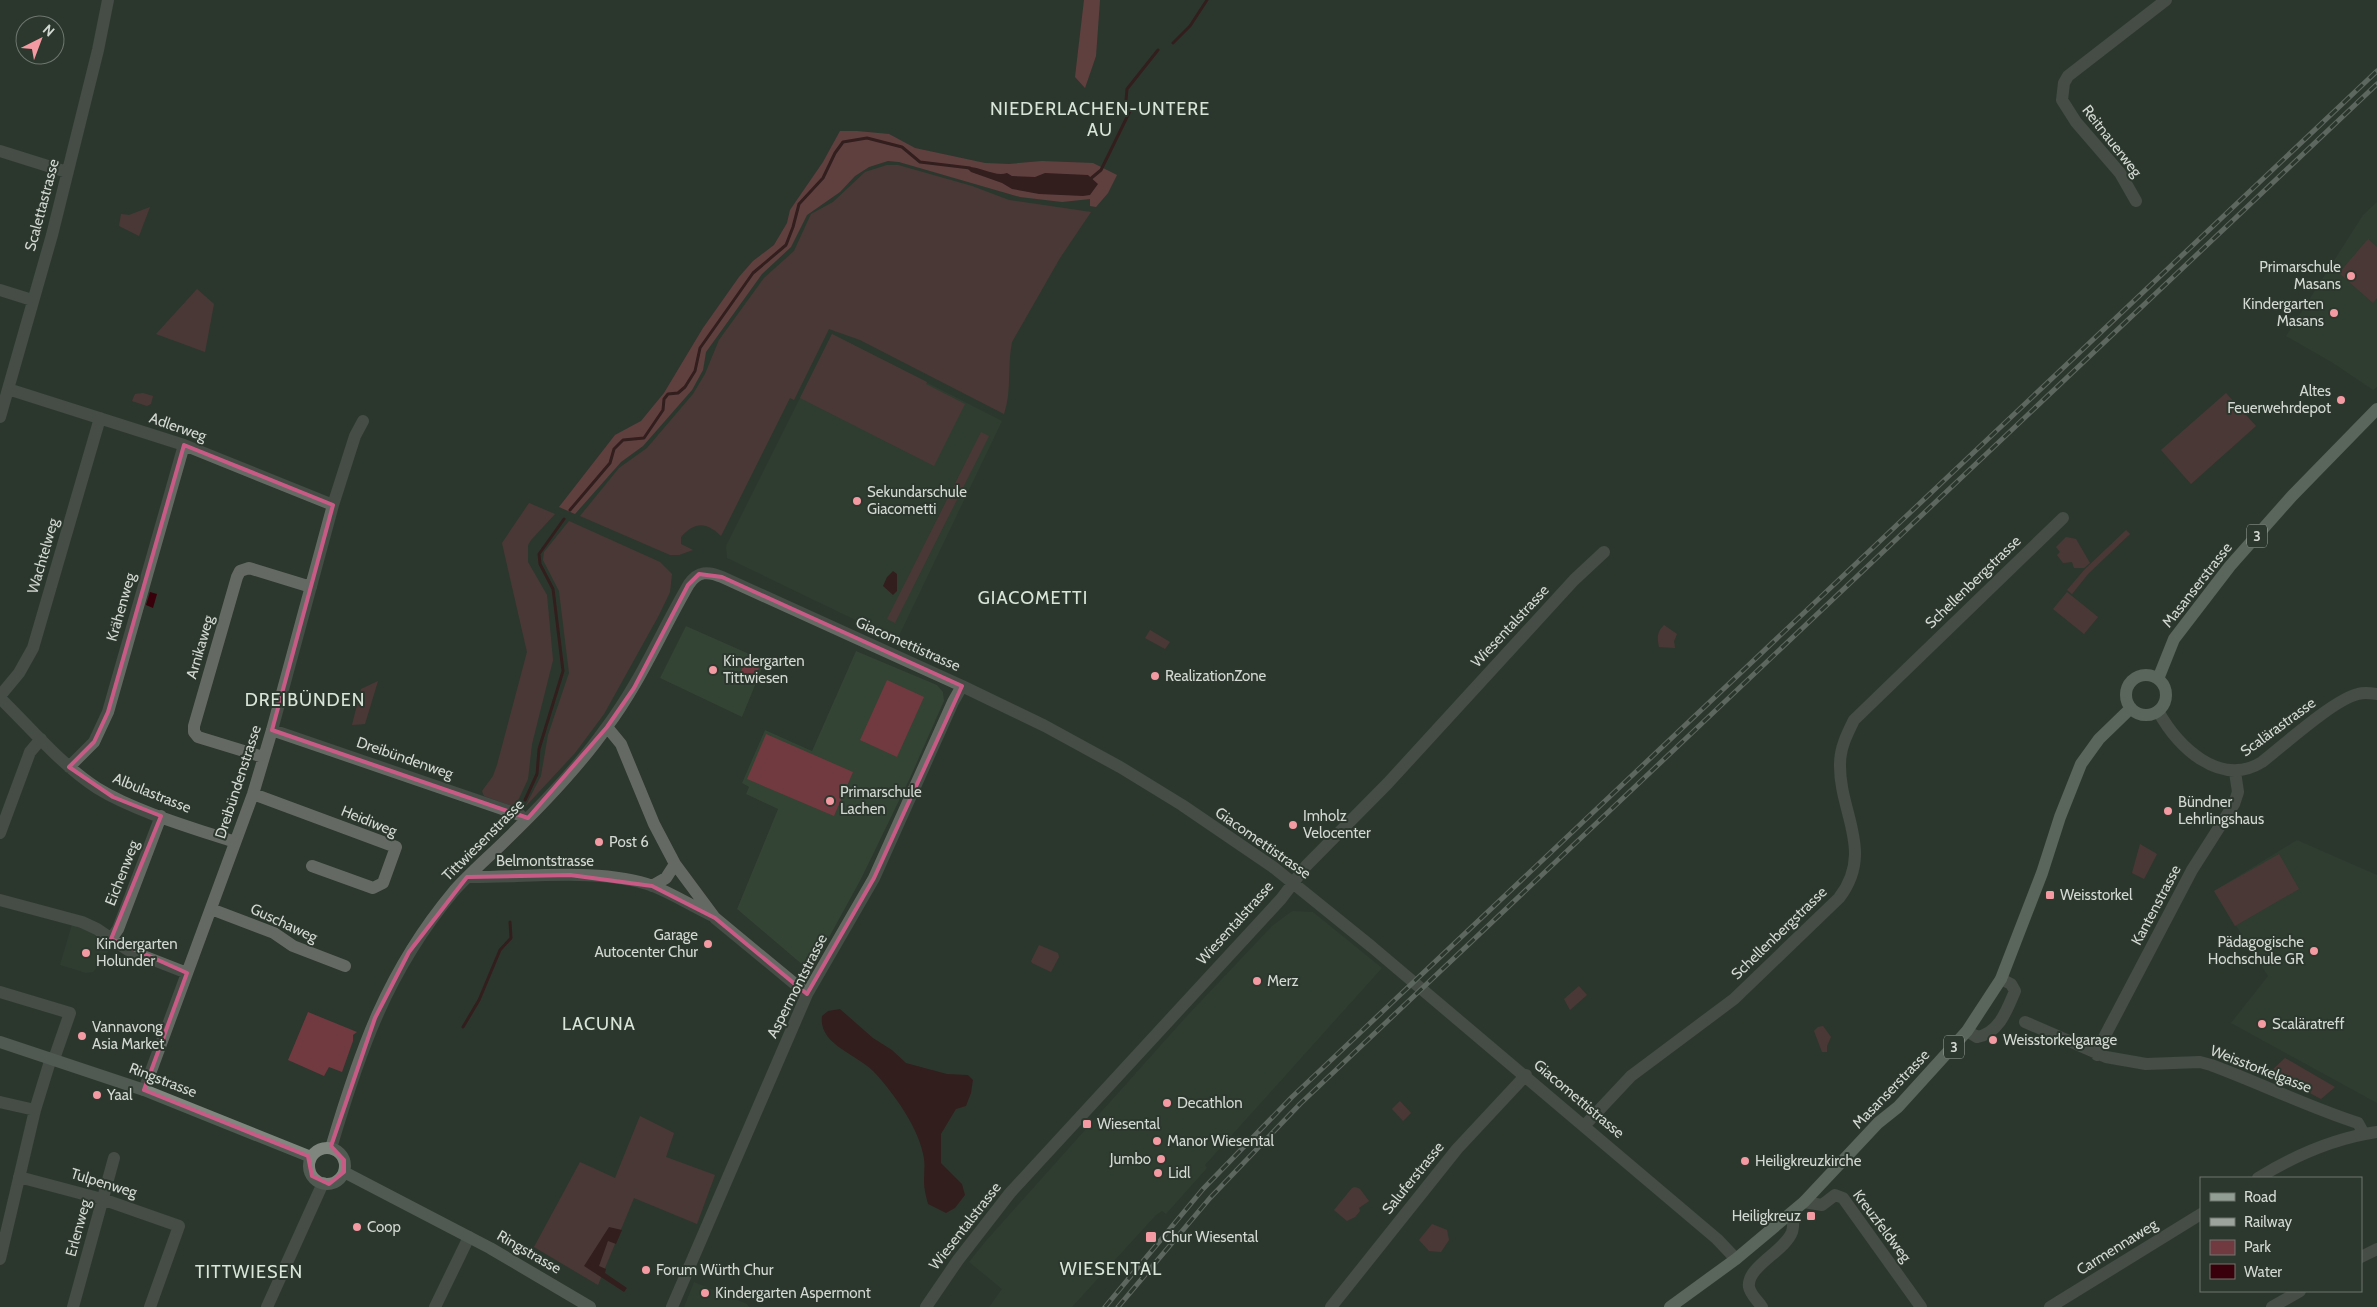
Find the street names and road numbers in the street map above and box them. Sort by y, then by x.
street label: Reitnauerweg [2078,101,2146,181]
street label: Scalettastrasse [21,157,63,253]
street label: Adlerweg [147,409,209,445]
street label: Wachtelweg [24,516,63,596]
road number: 3 [2247,524,2267,548]
street label: Schellenbergstrasse [1922,532,2025,632]
street label: Masanserstrasse [2158,539,2236,631]
street label: Krähenweg [103,570,139,643]
street label: Wiesentalstrasse [1467,581,1553,671]
street label: Arnikaweg [182,613,218,681]
street label: Giacomettistrasse [853,613,963,675]
street label: Scalärastrasse [2237,694,2319,760]
street label: Dreibündenstrasse [211,723,265,841]
street label: Dreibündenweg [354,733,456,783]
street label: Albulastrasse [110,769,194,817]
street label: Tittwiesenstrasse [438,795,528,885]
street label: Heidiweg [338,802,400,841]
street label: Giacomettistrasse [1212,803,1315,883]
street label: Eichenweg [101,837,143,908]
street label: Belmontstrasse [496,852,594,870]
street label: Kantenstrasse [2127,862,2185,948]
street label: Wiesentalstrasse [1193,877,1277,968]
street label: Schellenbergstrasse [1728,883,1831,983]
street label: Guschaweg [248,900,321,947]
street label: Aspermontstrasse [763,931,831,1041]
road number: 3 [1944,1036,1964,1058]
street label: Weisstorkelgasse [2208,1041,2315,1097]
street label: Masanserstrasse [1849,1046,1933,1132]
street label: Giacomettistrasse [1530,1056,1628,1142]
street label: Ringstrasse [127,1059,200,1101]
street label: Saluferstrasse [1378,1138,1448,1218]
street label: Tulpenweg [69,1164,140,1202]
street label: Wiesentalstrasse [925,1178,1005,1273]
street label: Kreuzfeldweg [1849,1186,1915,1266]
street label: Erlenweg [62,1197,94,1258]
street label: Carmennaweg [2073,1215,2161,1279]
street label: Ringstrasse [494,1226,565,1278]

